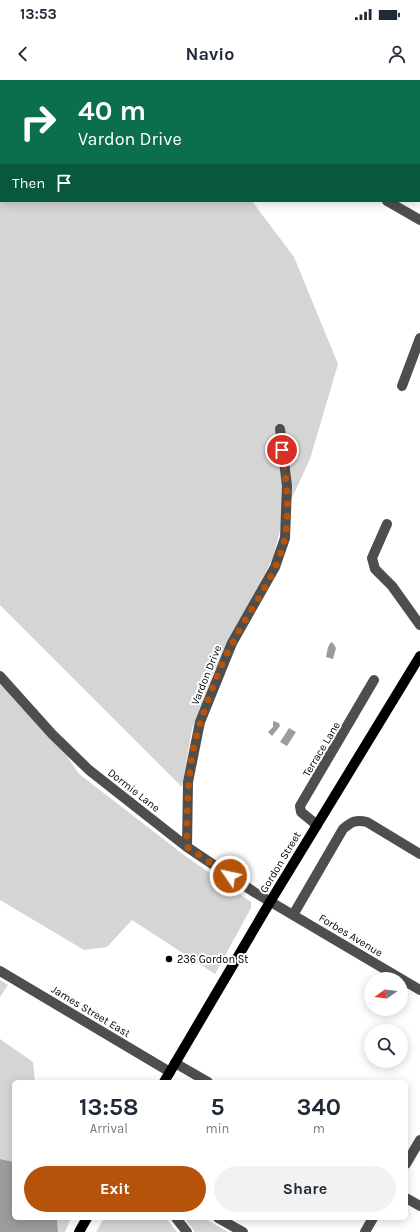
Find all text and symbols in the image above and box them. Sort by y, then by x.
text: 13:53 [20,5,57,23]
icon: back [12,43,34,65]
text: Navio [186,43,234,65]
icon: person [386,43,408,65]
text: 40 m [78,94,146,127]
icon: right [12,96,64,148]
text: Vardon Drive [78,128,182,150]
icon: arrive [53,172,75,194]
text: Then [12,174,45,192]
pin [265,433,299,467]
icon: arrive [271,439,293,461]
street label: Vardon Drive [189,643,224,707]
street label: Terrace Lane [300,719,343,779]
street label: Dormie Lane [105,766,163,815]
street label: Gordon Street [257,829,304,895]
position arrow [209,855,251,897]
street label: Forbes Avenue [316,911,385,960]
place label: 236 Gordon St [177,953,248,966]
marker: 236 Gordon St [164,954,174,964]
north arrow [364,972,408,1016]
map controls [364,972,408,1068]
street label: James Street East [49,983,133,1040]
button: search [364,1024,408,1068]
text: 13:58 [79,1093,139,1121]
text: 5 [211,1093,224,1121]
text: 340 [297,1093,341,1121]
text: Arrival [90,1121,128,1136]
text: min [206,1121,229,1136]
text: m [313,1121,325,1136]
button: Exit [24,1166,206,1212]
button: Share [214,1166,396,1212]

